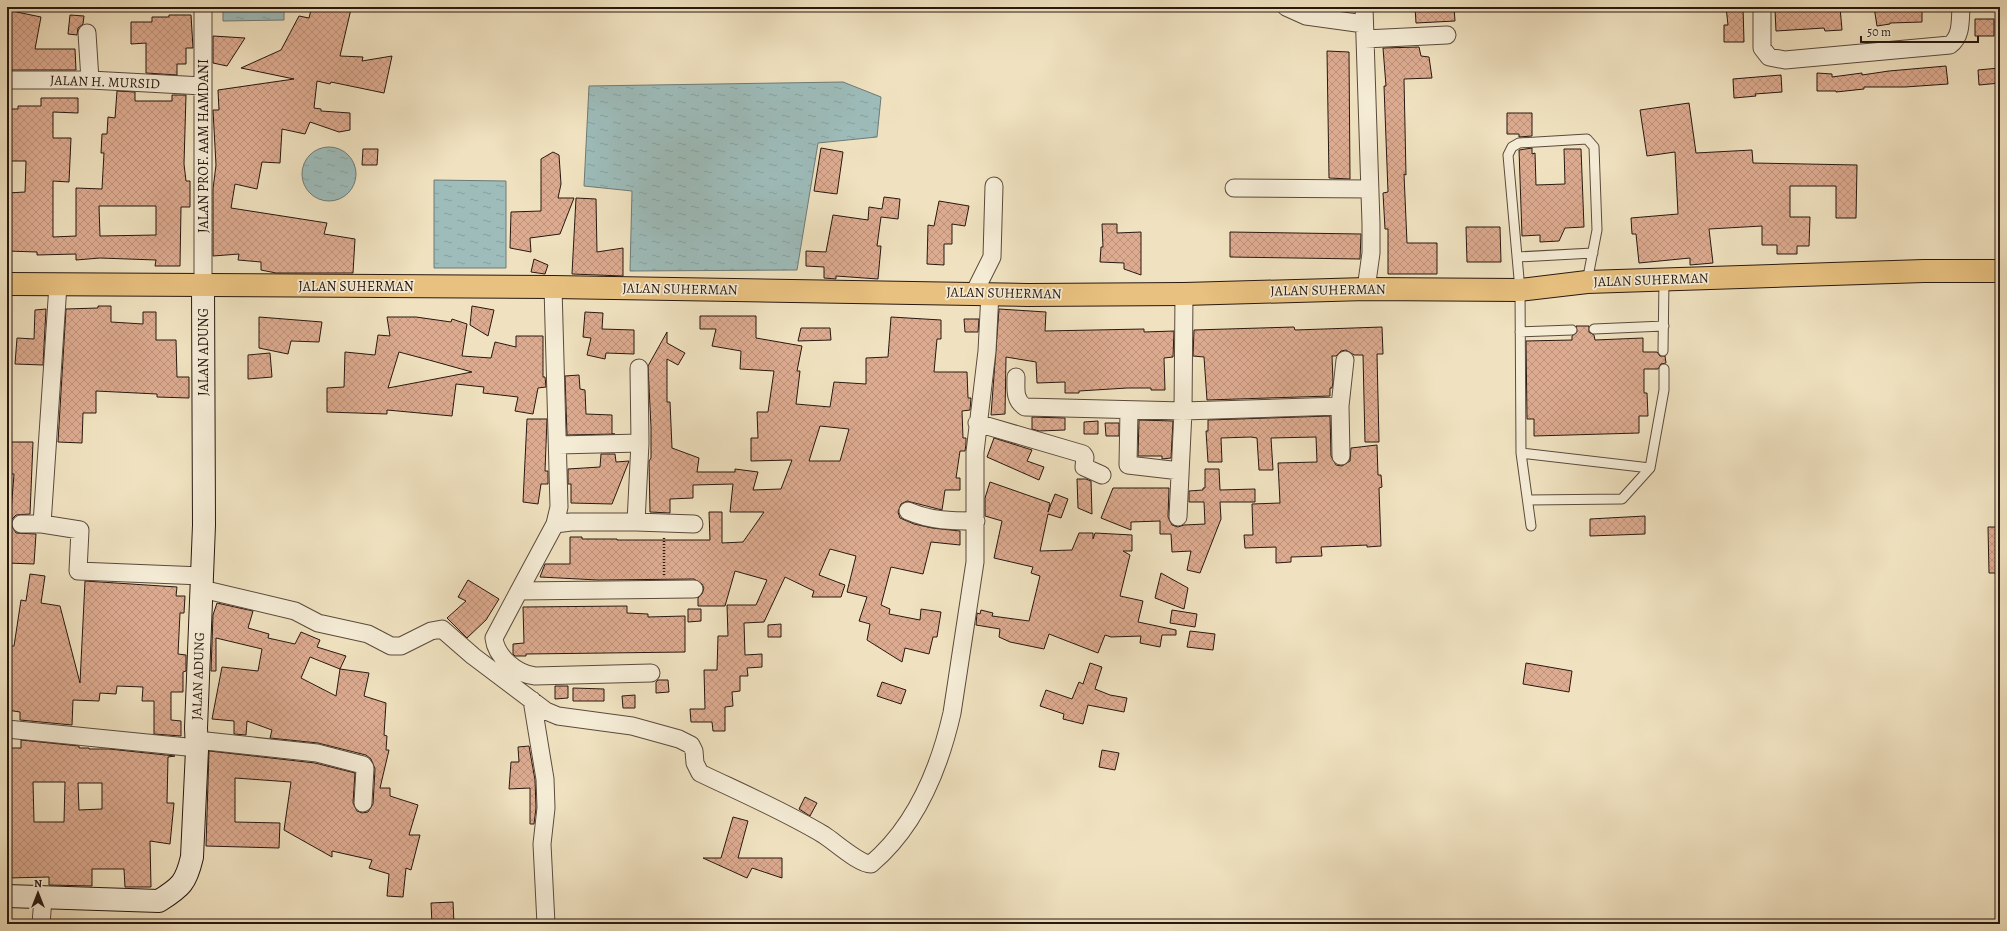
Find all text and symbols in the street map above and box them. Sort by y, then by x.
scale bar [1861,18,1978,44]
text: 50 m [1867,24,1891,40]
street label: JALAN PROF. AAM HAMDANI [194,59,213,233]
street label: JALAN H. MURSID [50,71,161,93]
street label: JALAN SUHERMAN [1593,268,1709,292]
street label: JALAN SUHERMAN [298,277,414,296]
street label: JALAN SUHERMAN [622,278,738,300]
street label: JALAN SUHERMAN [1270,279,1386,301]
street label: JALAN SUHERMAN [946,282,1062,304]
street label: JALAN ADUNG [194,308,213,396]
street label: JALAN ADUNG [187,632,209,720]
north arrow [18,873,58,913]
text: N [34,876,42,891]

